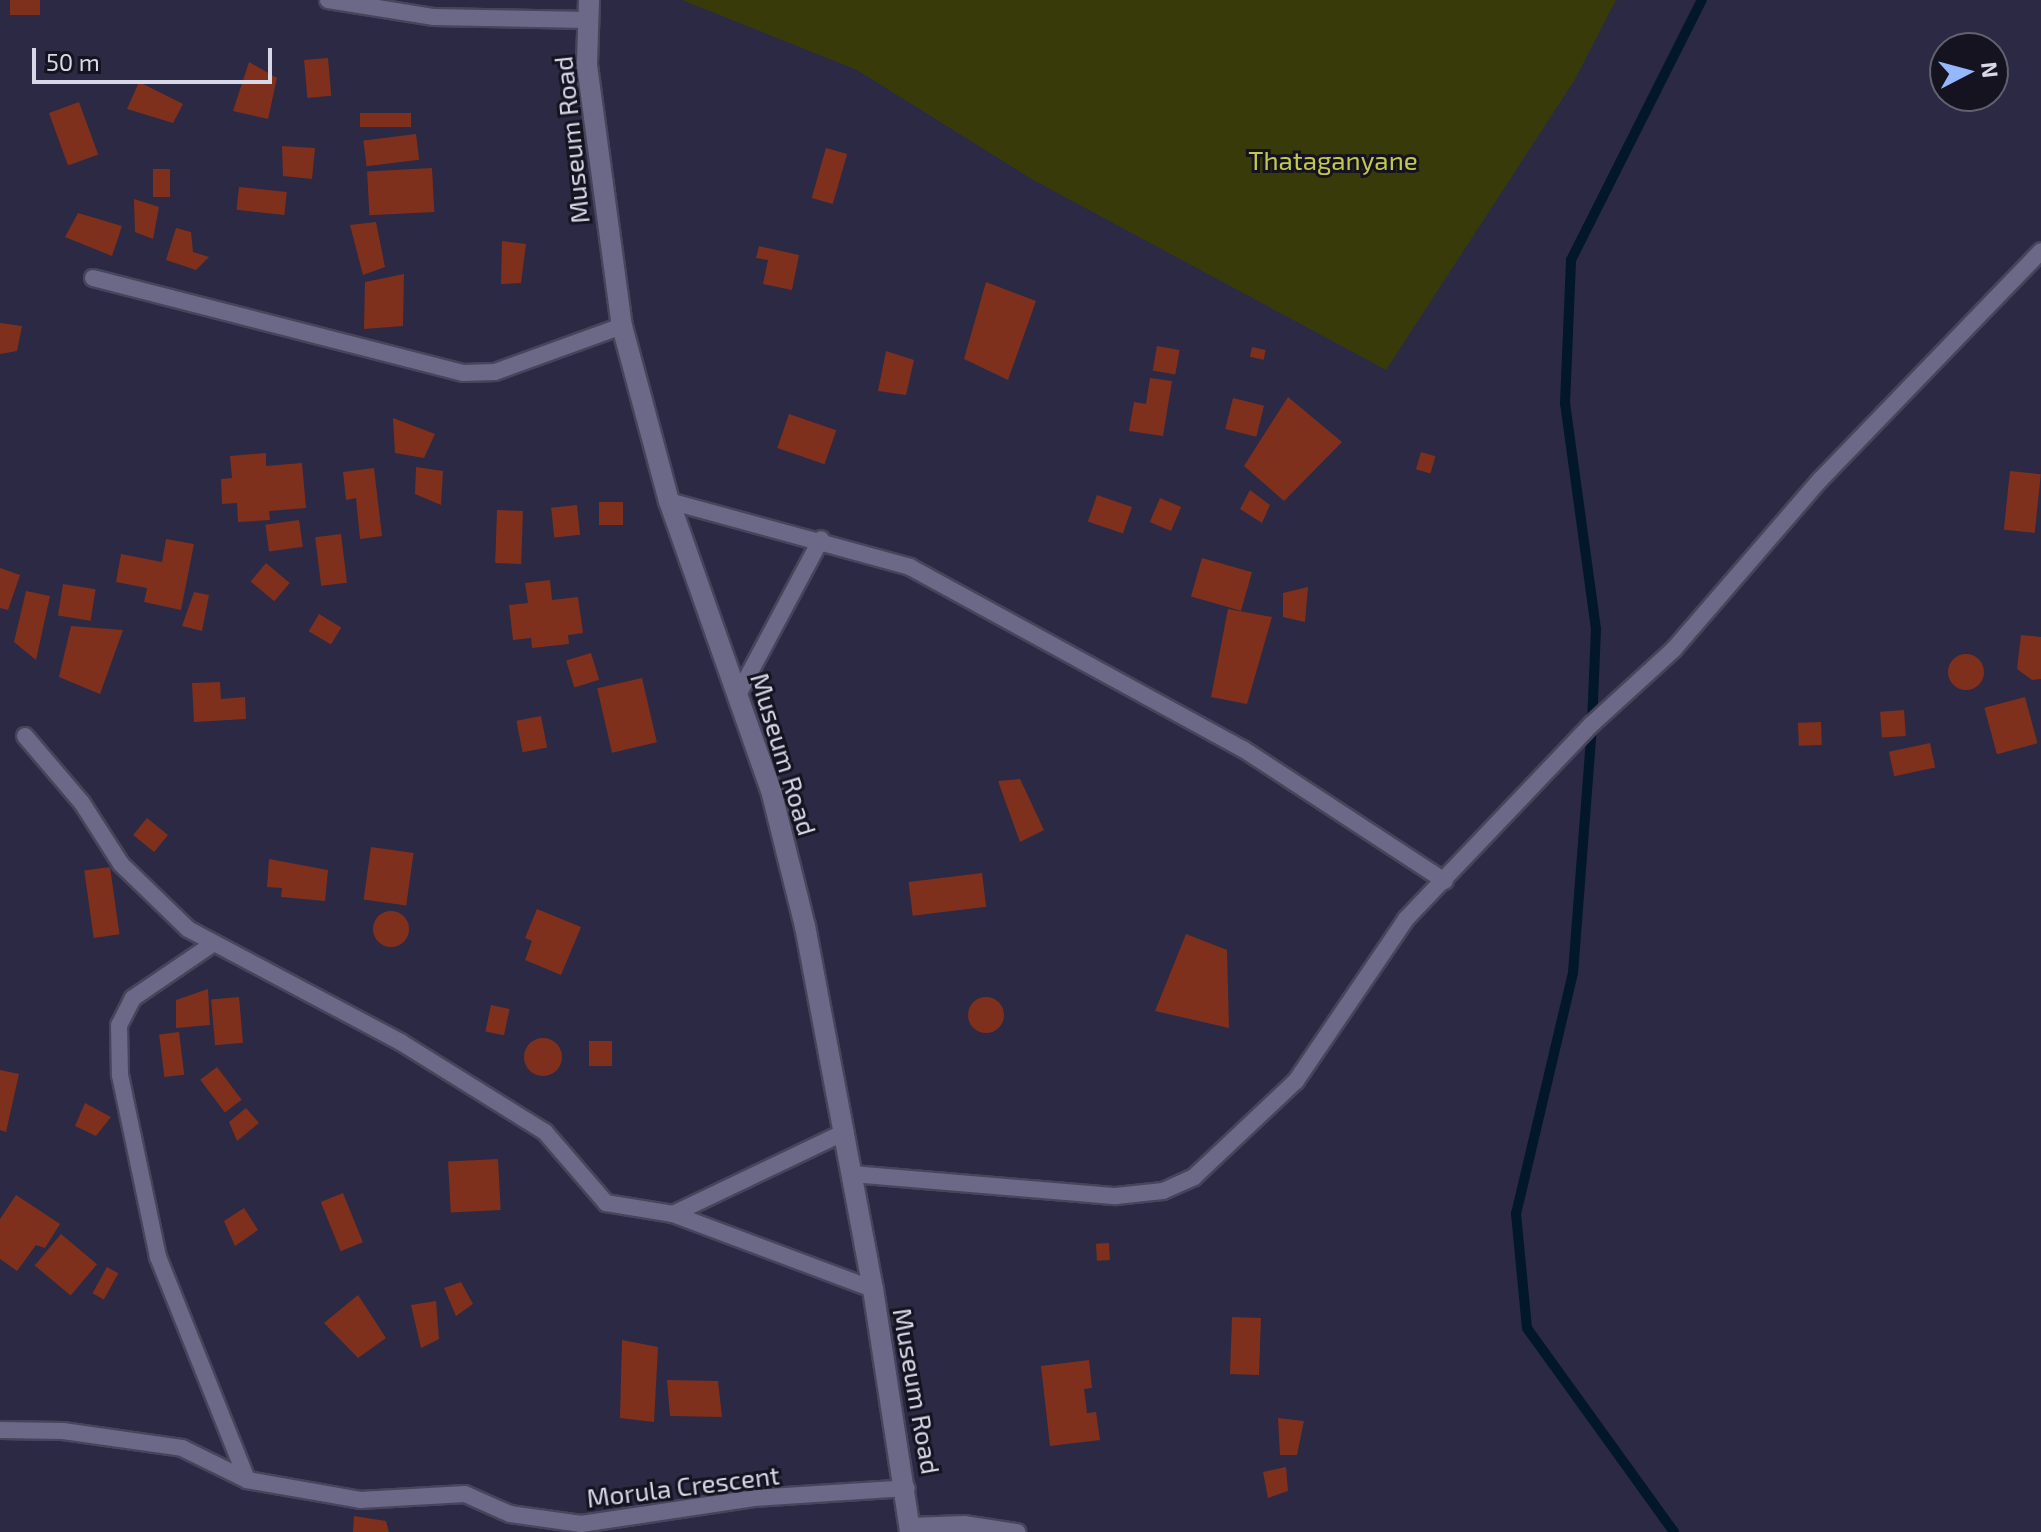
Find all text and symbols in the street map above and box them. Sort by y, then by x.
scale bar [36,32,276,82]
north arrow [1929,32,2009,112]
text: 50 m [46,47,100,76]
street label: Museum Road [547,55,595,225]
text: N [1977,60,2005,79]
park label: Thataganyane [1248,144,1418,176]
street label: Museum Road [745,669,823,839]
street label: Museum Road [887,1306,947,1476]
street label: Morula Crescent [585,1459,781,1513]

